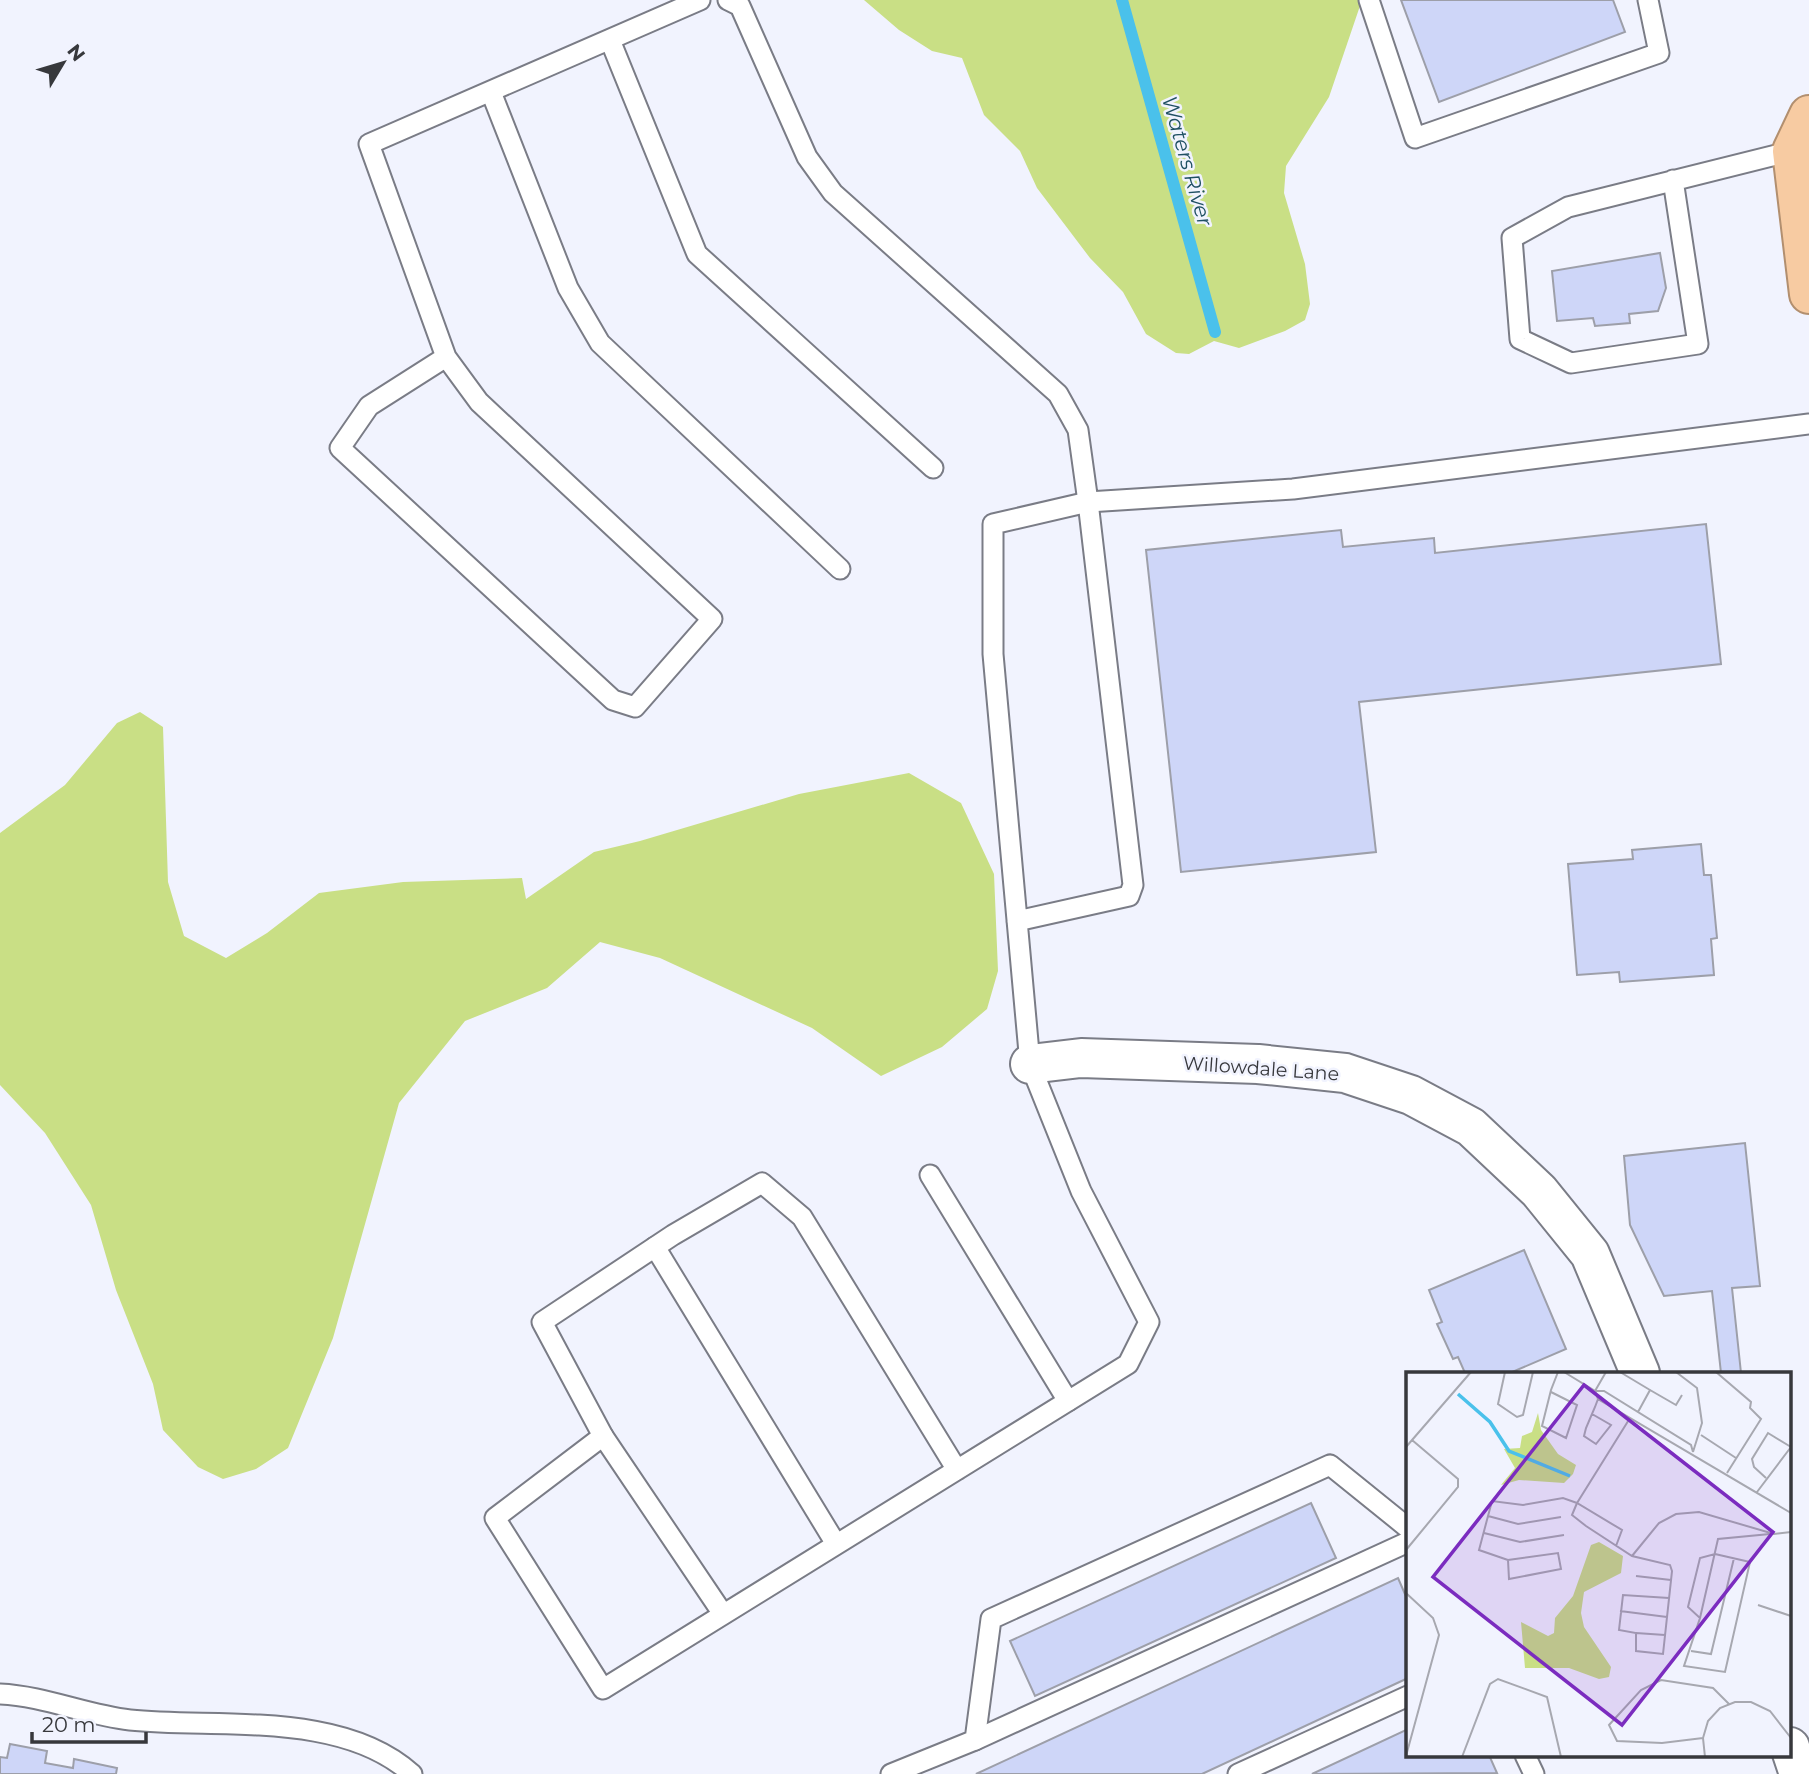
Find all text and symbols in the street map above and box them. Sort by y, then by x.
north arrow [28,28,98,98]
text: N [62,40,90,66]
water label: Waters River [1157,93,1218,229]
street label: Willowdale Lane [1182,1052,1340,1085]
inset map [1406,1372,1792,1756]
scale bar [32,1700,145,1744]
text: 20 m [42,1712,96,1737]

